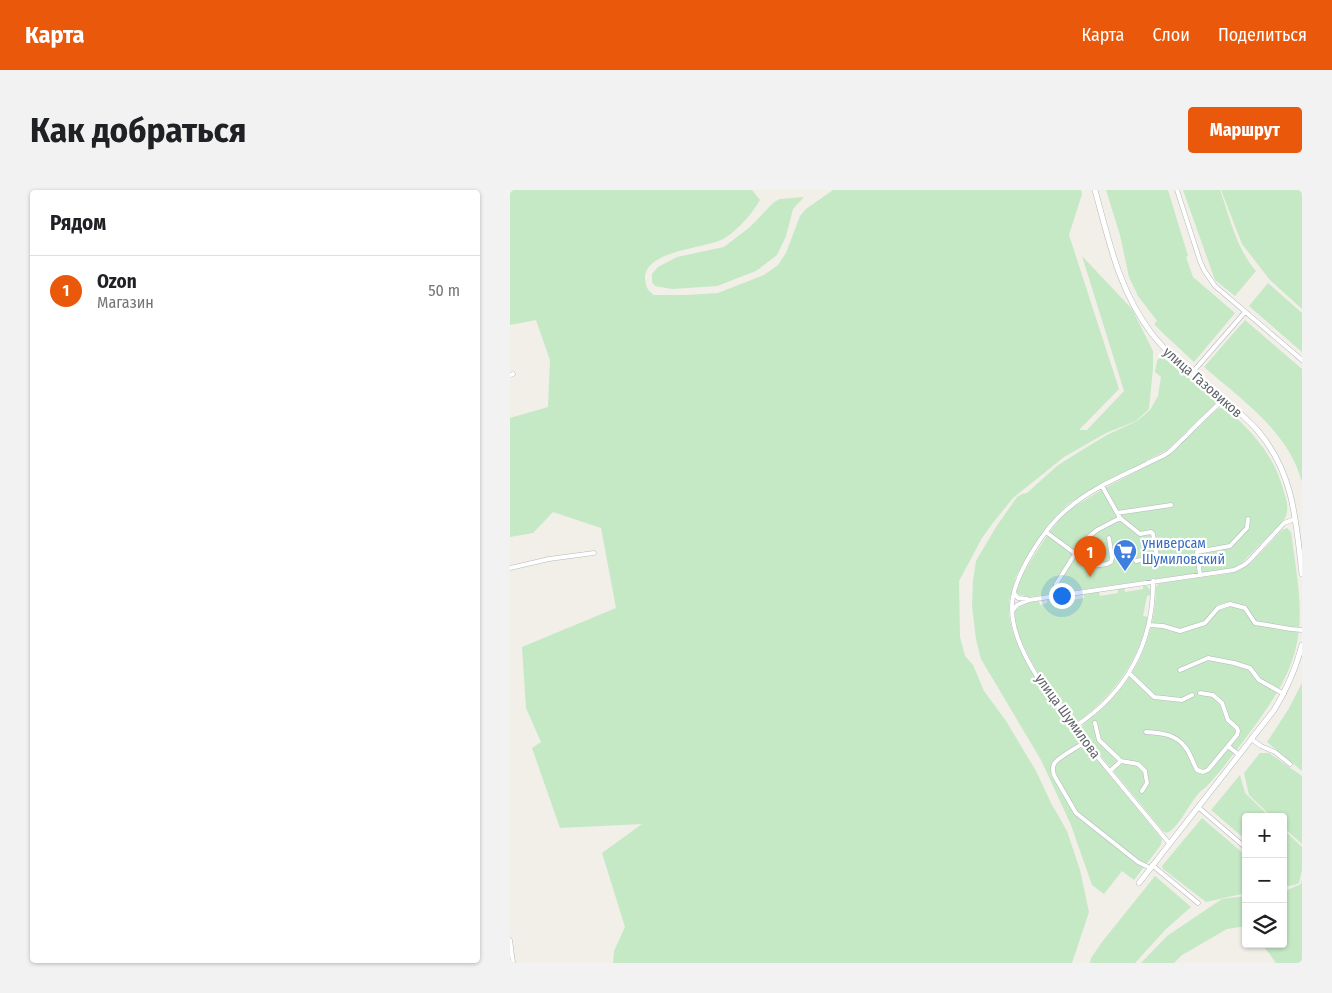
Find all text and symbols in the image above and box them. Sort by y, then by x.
text: Карта [25,21,84,49]
text: Карта [1081,24,1124,46]
text: Слои [1152,24,1190,46]
text: Поделиться [1218,24,1307,46]
button: Маршрут [1188,107,1302,153]
text: Как добраться [30,109,247,151]
text: Рядом [50,210,106,236]
text: Ozon [97,270,137,293]
text: 1 [63,281,69,300]
text: 50 m [428,281,460,300]
text: Магазин [97,293,154,312]
street label: улица Газовиков [1160,343,1246,421]
place label: универсам Шумиловский [1142,535,1225,568]
pin: 1 [1074,536,1106,577]
supermarket icon: универсам Шумиловский [1112,538,1138,572]
your location [1049,583,1075,609]
street label: улица Шумилова [1031,671,1104,762]
map controls [1242,813,1287,948]
button: + [1242,813,1287,858]
button: − [1242,858,1287,903]
button: layers [1242,903,1287,948]

